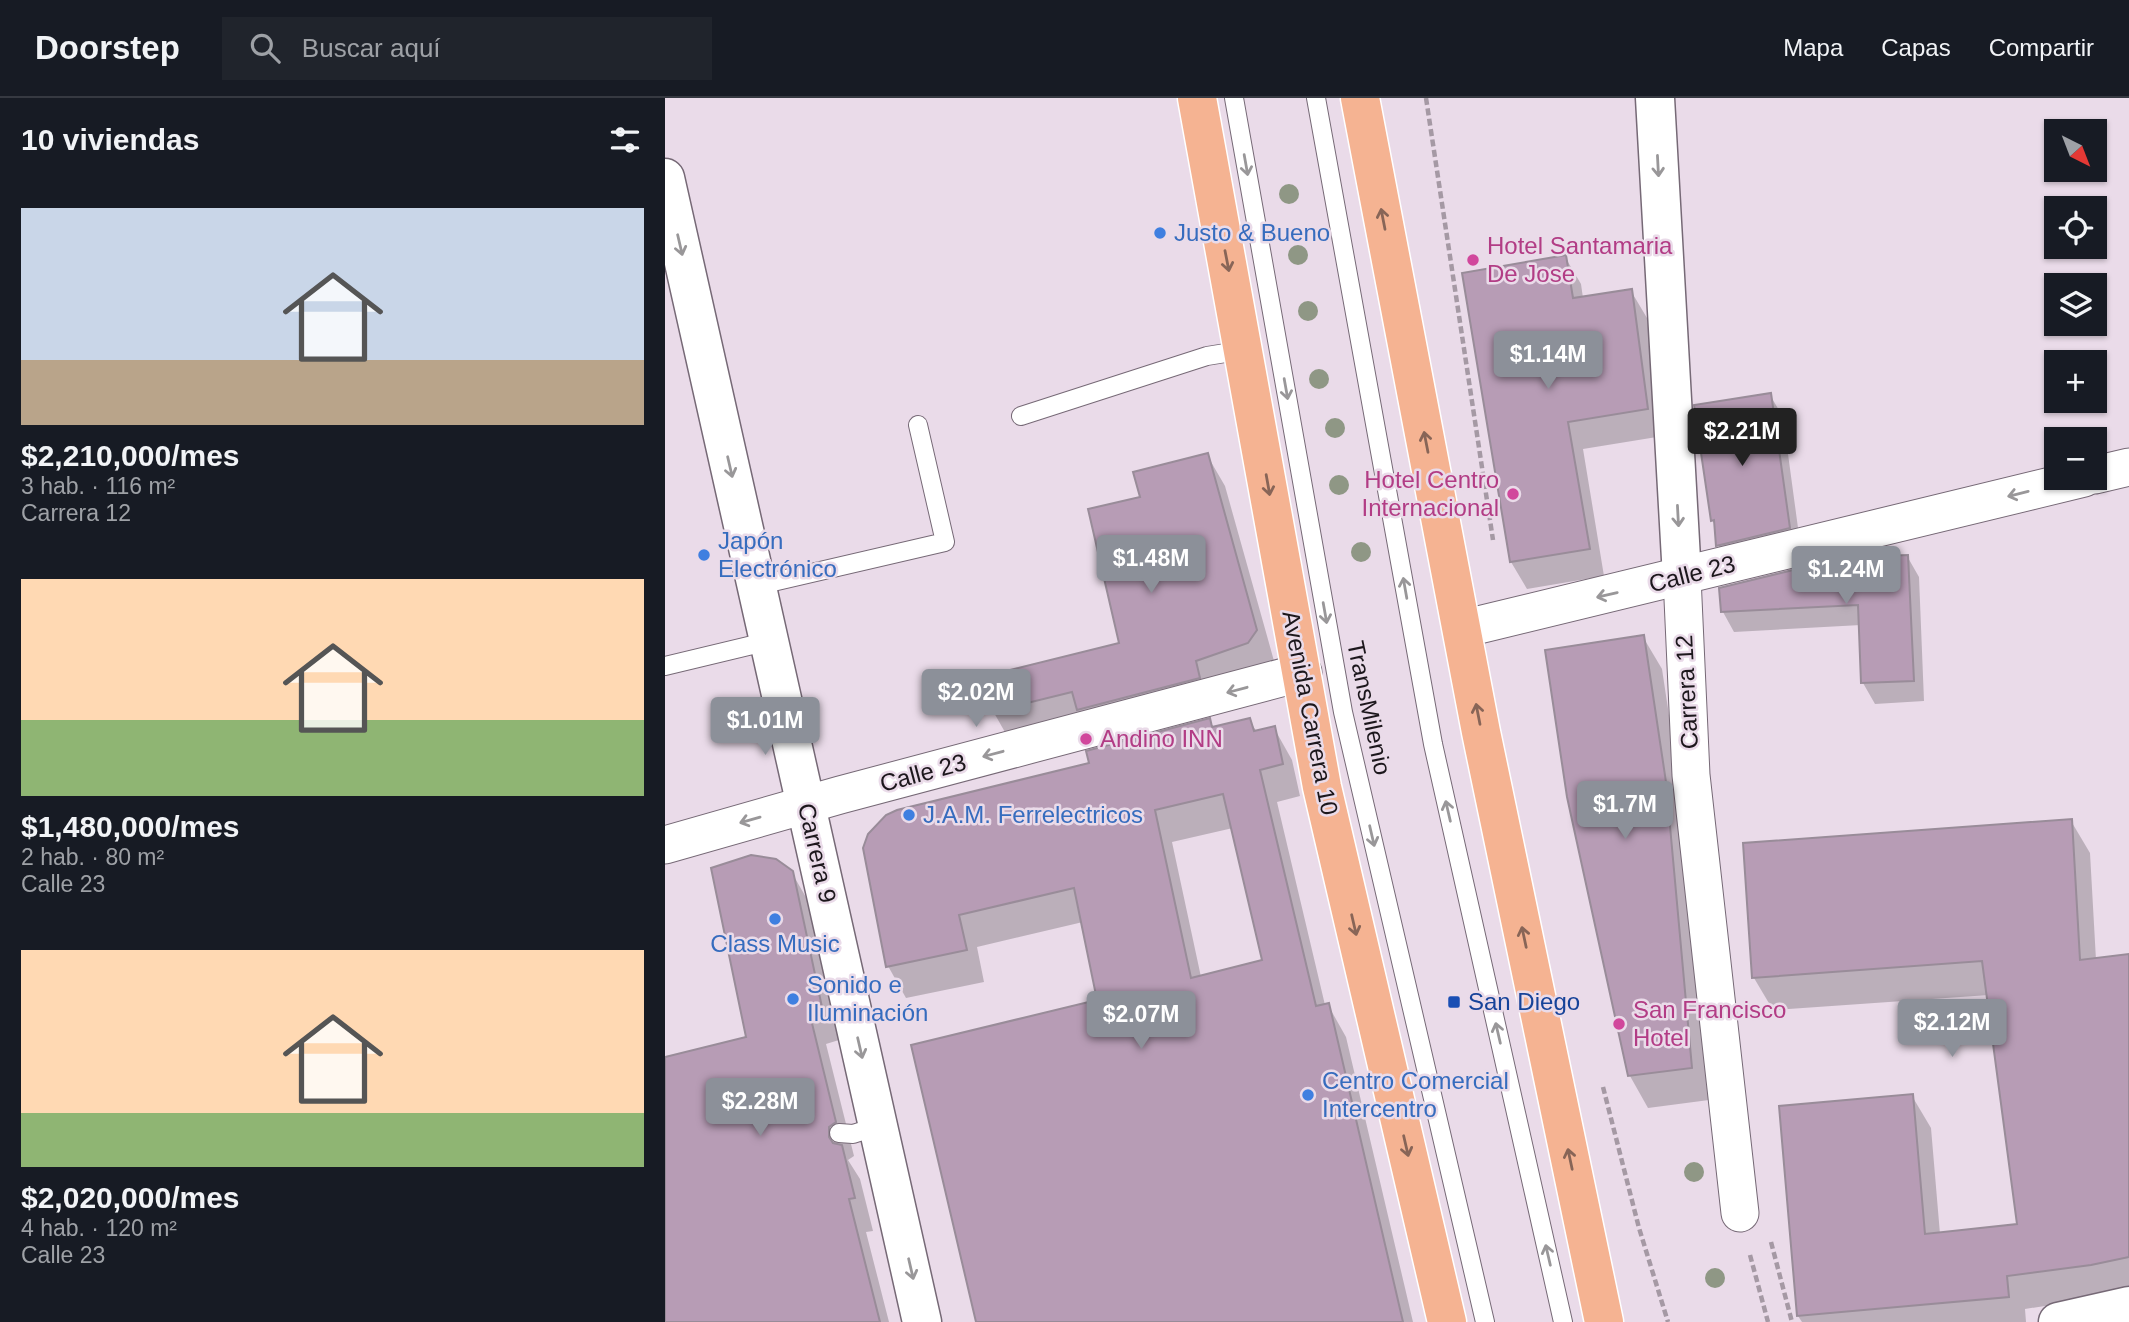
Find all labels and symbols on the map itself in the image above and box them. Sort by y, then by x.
north arrow [2044,119,2107,182]
one-way arrow [1240,153,1253,176]
one-way arrow [1652,154,1665,177]
one-way arrow [1375,208,1389,231]
place label: Justo & Bueno [1174,219,1330,246]
marker: Justo & Bueno [1152,225,1168,241]
place label: Hotel Santamaria De Jose [1487,232,1673,287]
one-way arrow [674,233,687,256]
one-way arrow [1221,250,1234,272]
marker: Hotel Santamaria De Jose [1465,252,1481,268]
pin: $1.14M [1491,331,1605,391]
one-way arrow [1279,377,1293,400]
pin: $2.21M [1685,408,1799,468]
one-way arrow [1418,431,1432,454]
one-way arrow [723,455,737,478]
place label: Hotel Centro Internacional [1362,466,1499,521]
one-way arrow [1262,473,1275,496]
marker: Hotel Centro Internacional [1505,486,1521,502]
one-way arrow [2007,488,2030,501]
one-way arrow [1672,504,1685,526]
place label: Japón Electrónico [718,527,837,582]
pin: $1.48M [1094,536,1208,595]
pin: $1.24M [1789,546,1903,606]
marker: Japón Electrónico [696,547,712,563]
street label: Calle 23 [1646,550,1738,597]
one-way arrow [1398,577,1411,600]
one-way arrow [1596,589,1619,602]
one-way arrow [1319,601,1333,624]
street label: Avenida Carrera 10 [1277,608,1344,817]
street label: Carrera 12 [1670,634,1703,750]
street label: TransMilenio [1342,638,1397,777]
pin: $2.02M [919,670,1033,729]
one-way arrow [1226,684,1249,697]
pin: $1.01M [708,698,822,757]
one-way arrow [1470,703,1484,726]
place label: Andino INN [1100,725,1223,752]
marker: Andino INN [1078,731,1094,747]
street label: Calle 23 [877,748,969,797]
one-way arrow [982,749,1004,762]
pin: $1.7M [1576,782,1674,841]
street label: Carrera 9 [793,800,842,905]
one-way arrow [1441,800,1454,823]
place label: J.A.M. Ferrelectricos [923,801,1143,828]
marker: J.A.M. Ferrelectricos [901,807,917,823]
one-way arrow [739,815,761,828]
one-way arrow [1366,824,1379,847]
marker: Class Music [767,911,783,927]
one-way arrow [1348,913,1361,936]
one-way arrow [1516,926,1530,949]
place label: Class Music [710,930,840,957]
place label: Sonido e Iluminación [807,971,928,1026]
place label: San Diego [1468,988,1580,1015]
marker: Sonido e Iluminación [785,991,801,1007]
pin: $2.07M [1084,992,1198,1051]
marker: San Diego [1446,994,1462,1010]
place label: San Francisco Hotel [1633,996,1786,1051]
pin: $2.12M [1895,1000,2009,1059]
marker: San Francisco Hotel [1611,1016,1627,1032]
one-way arrow [1491,1022,1504,1045]
one-way arrow [855,1036,868,1058]
place label: Centro Comercial Intercentro [1322,1067,1509,1122]
pin: $2.28M [703,1079,817,1138]
marker: Centro Comercial Intercentro [1300,1087,1316,1103]
one-way arrow [1400,1134,1413,1157]
one-way arrow [1562,1148,1576,1171]
one-way arrow [1540,1244,1554,1267]
one-way arrow [904,1257,918,1280]

